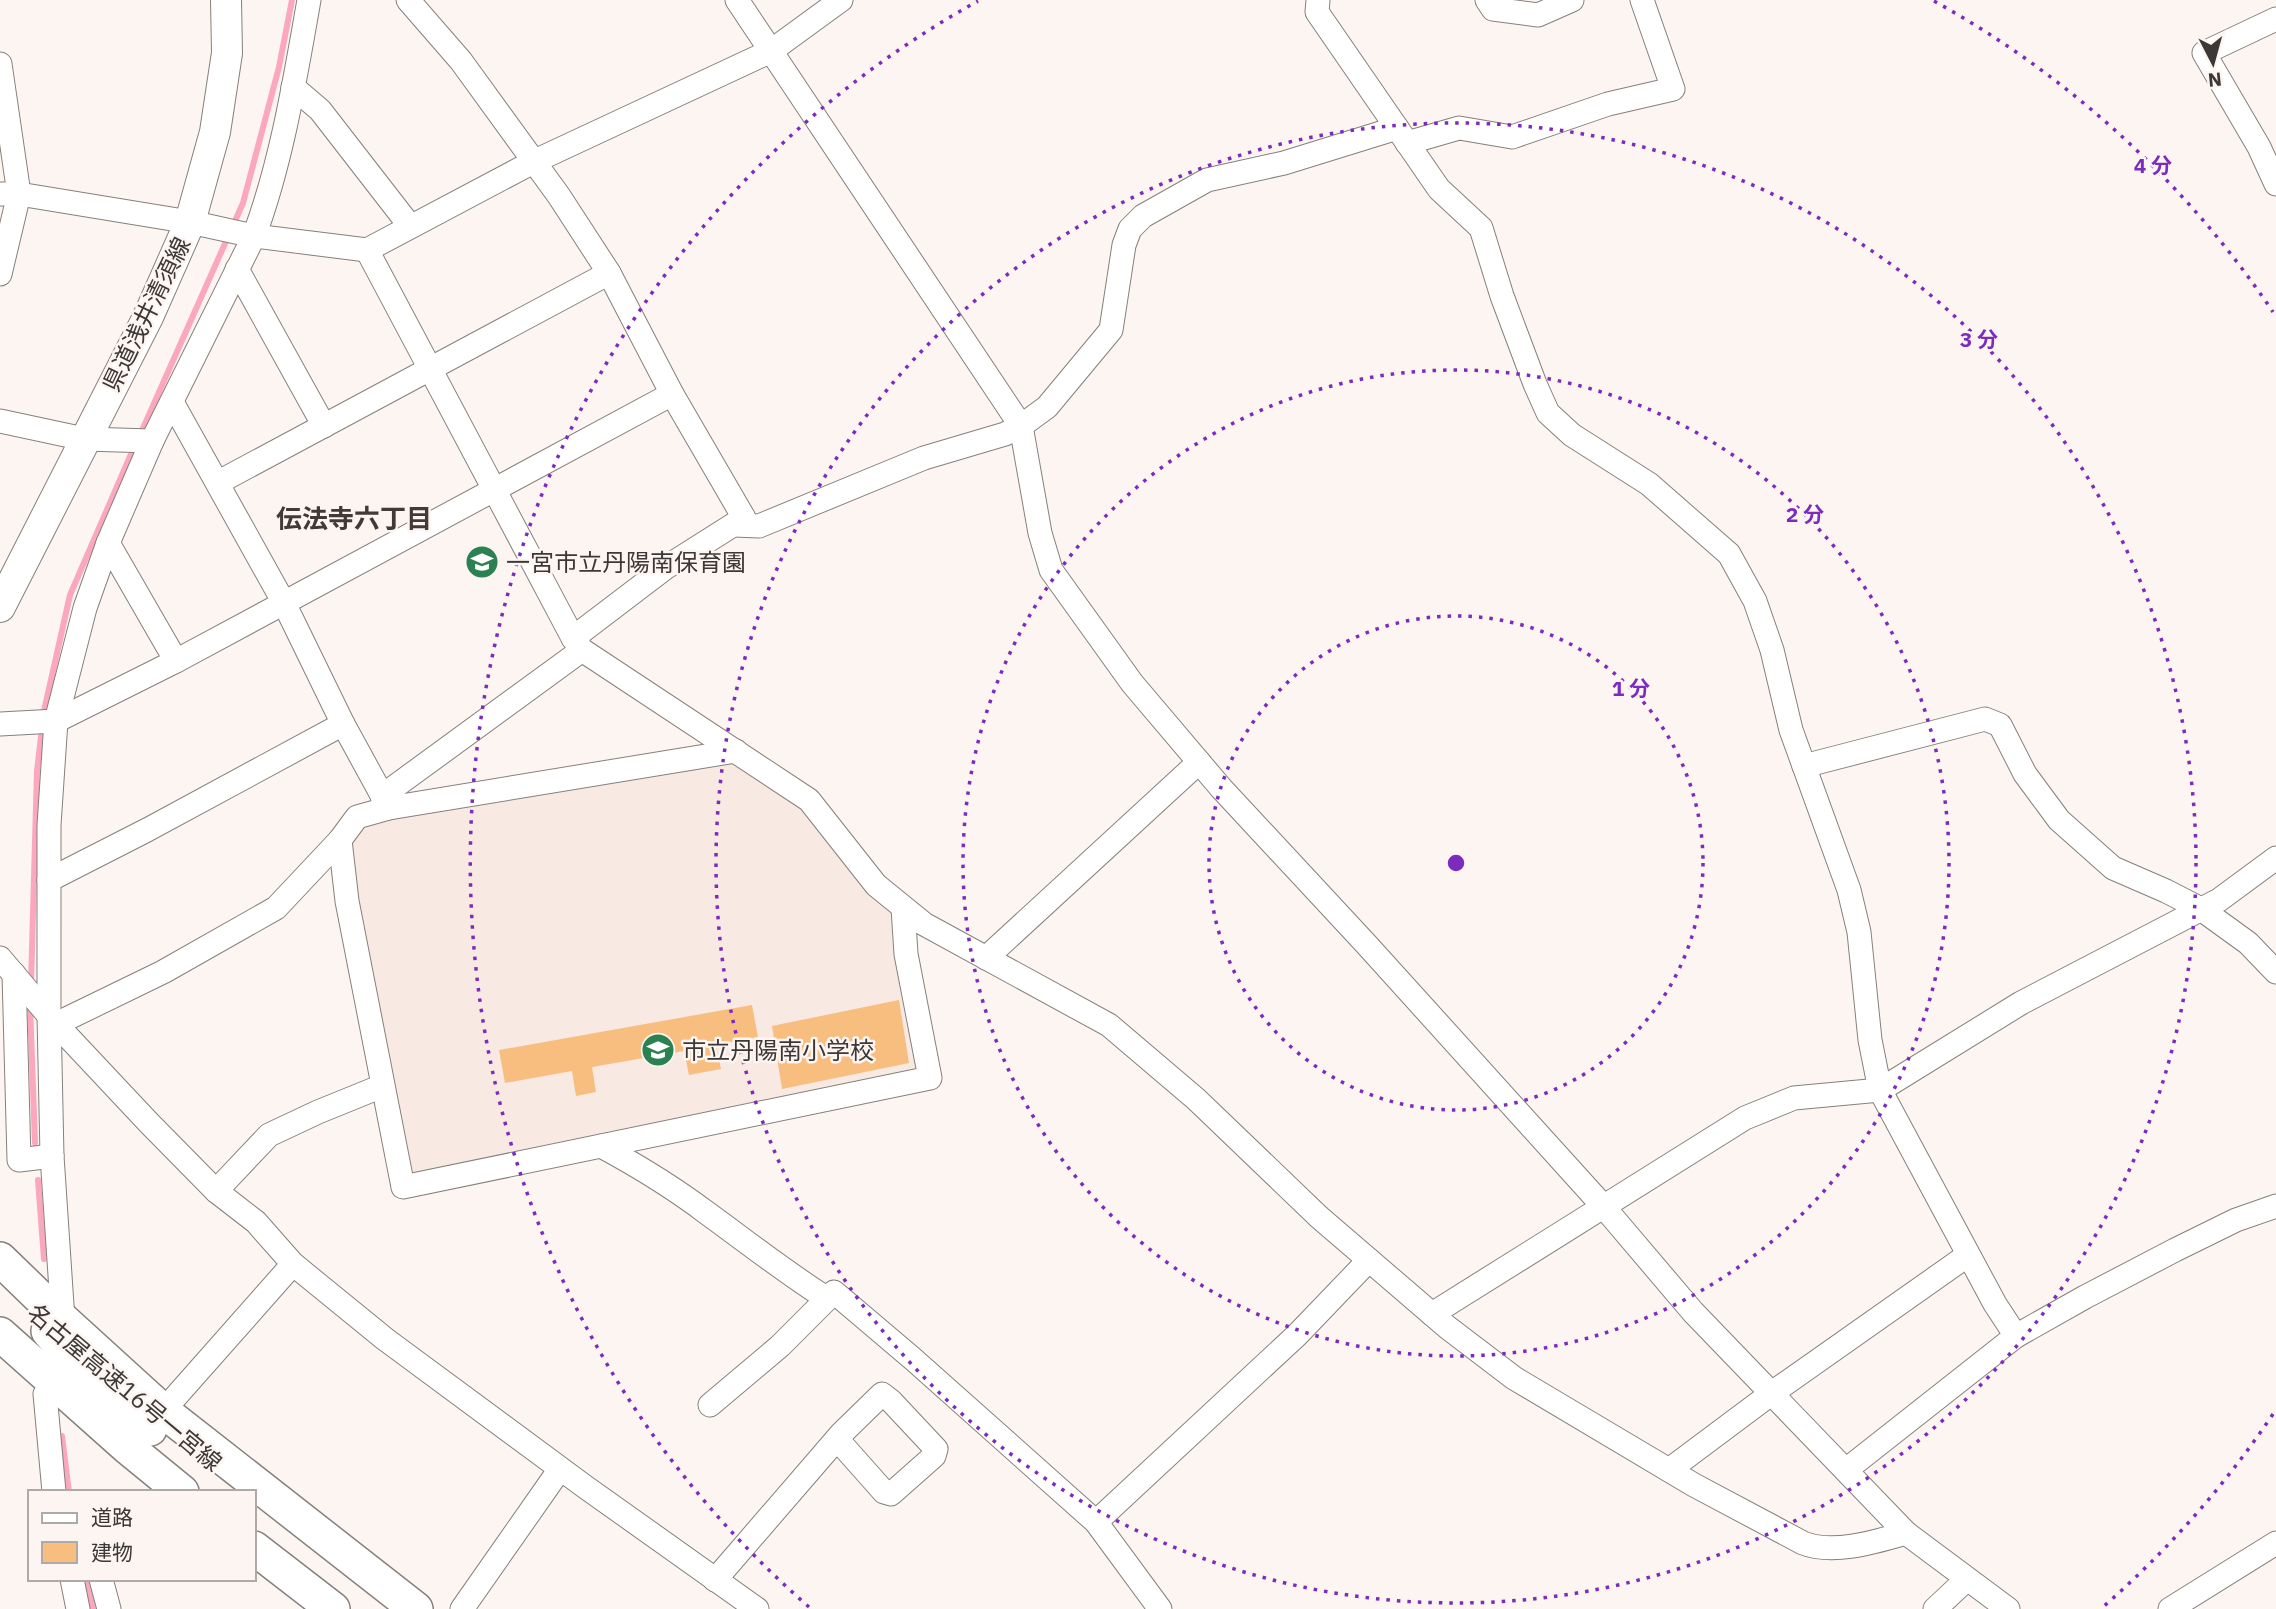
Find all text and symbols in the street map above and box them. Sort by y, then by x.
north arrow [2178,28,2248,98]
text: N [2207,67,2223,93]
text: 4 分 [2134,151,2172,179]
street label: 県道浅井清須線 [95,231,197,397]
text: 3 分 [1960,325,1998,353]
text: 2 分 [1786,500,1824,528]
district label: 伝法寺六丁目 [276,501,432,535]
school or university icon: 一宮市立丹陽南保育園 [463,543,501,581]
place label: 一宮市立丹陽南保育園 [506,546,746,578]
text: 1 分 [1612,674,1650,702]
centre of rings [1444,851,1468,875]
school or university icon: 市立丹陽南小学校 [639,1031,677,1069]
place label: 市立丹陽南小学校 [682,1034,874,1066]
street label: 名古屋高速16号一宮線 [21,1296,229,1478]
legend [28,1490,256,1581]
text: 道路 [91,1503,133,1531]
text: 建物 [91,1538,133,1566]

